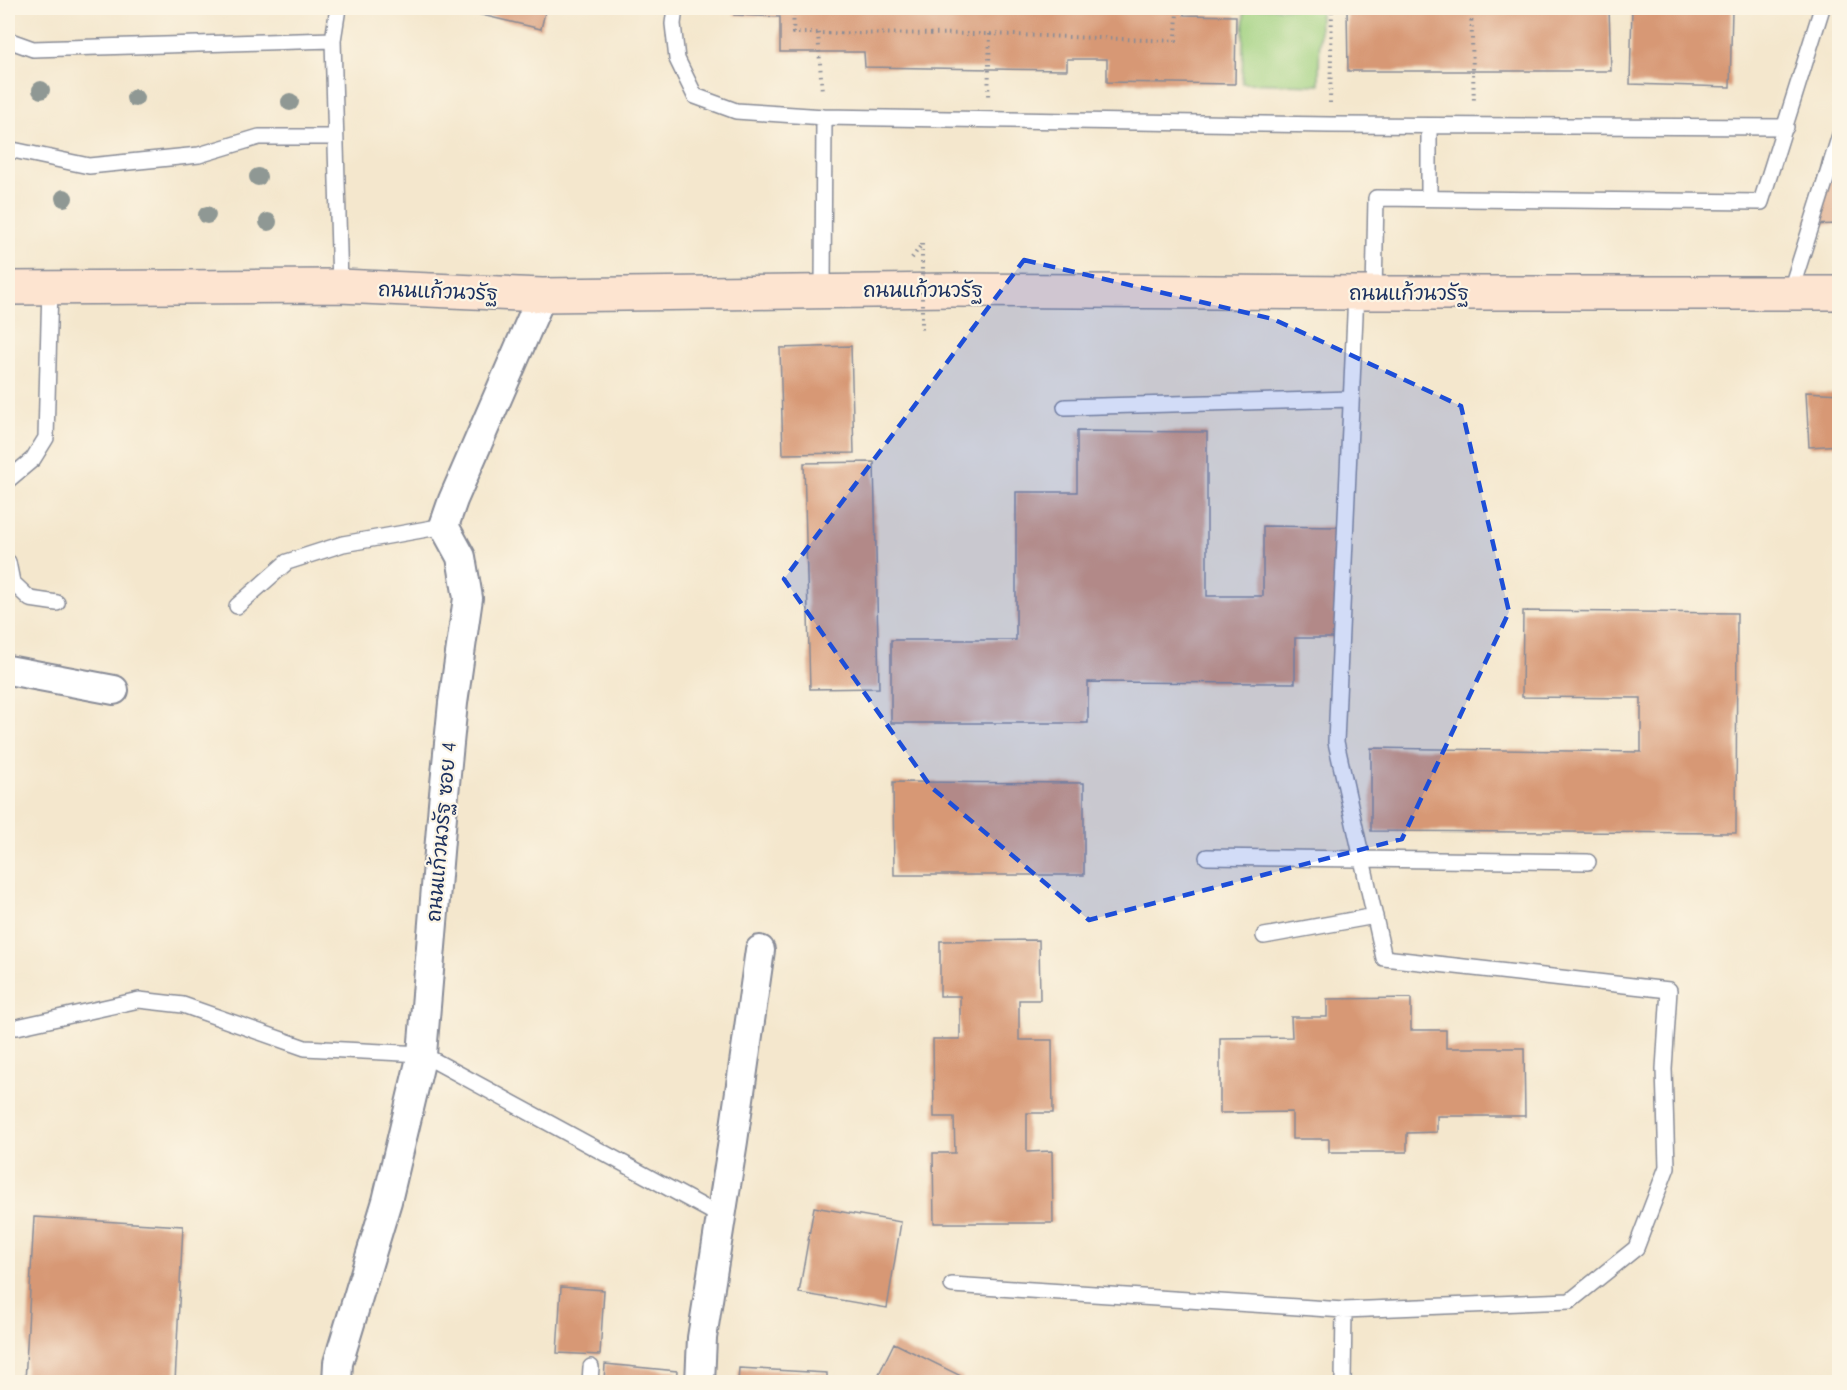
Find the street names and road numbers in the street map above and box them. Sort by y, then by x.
street label: ถนนแก้วนวรัฐ [377,276,499,307]
street label: ถนนแก้วนวรัฐ [863,277,983,304]
street label: ถนนแก้วนวรัฐ [1349,280,1469,307]
street label: ถนนแก้วนวรัฐ ซอย 4 [420,741,463,923]

